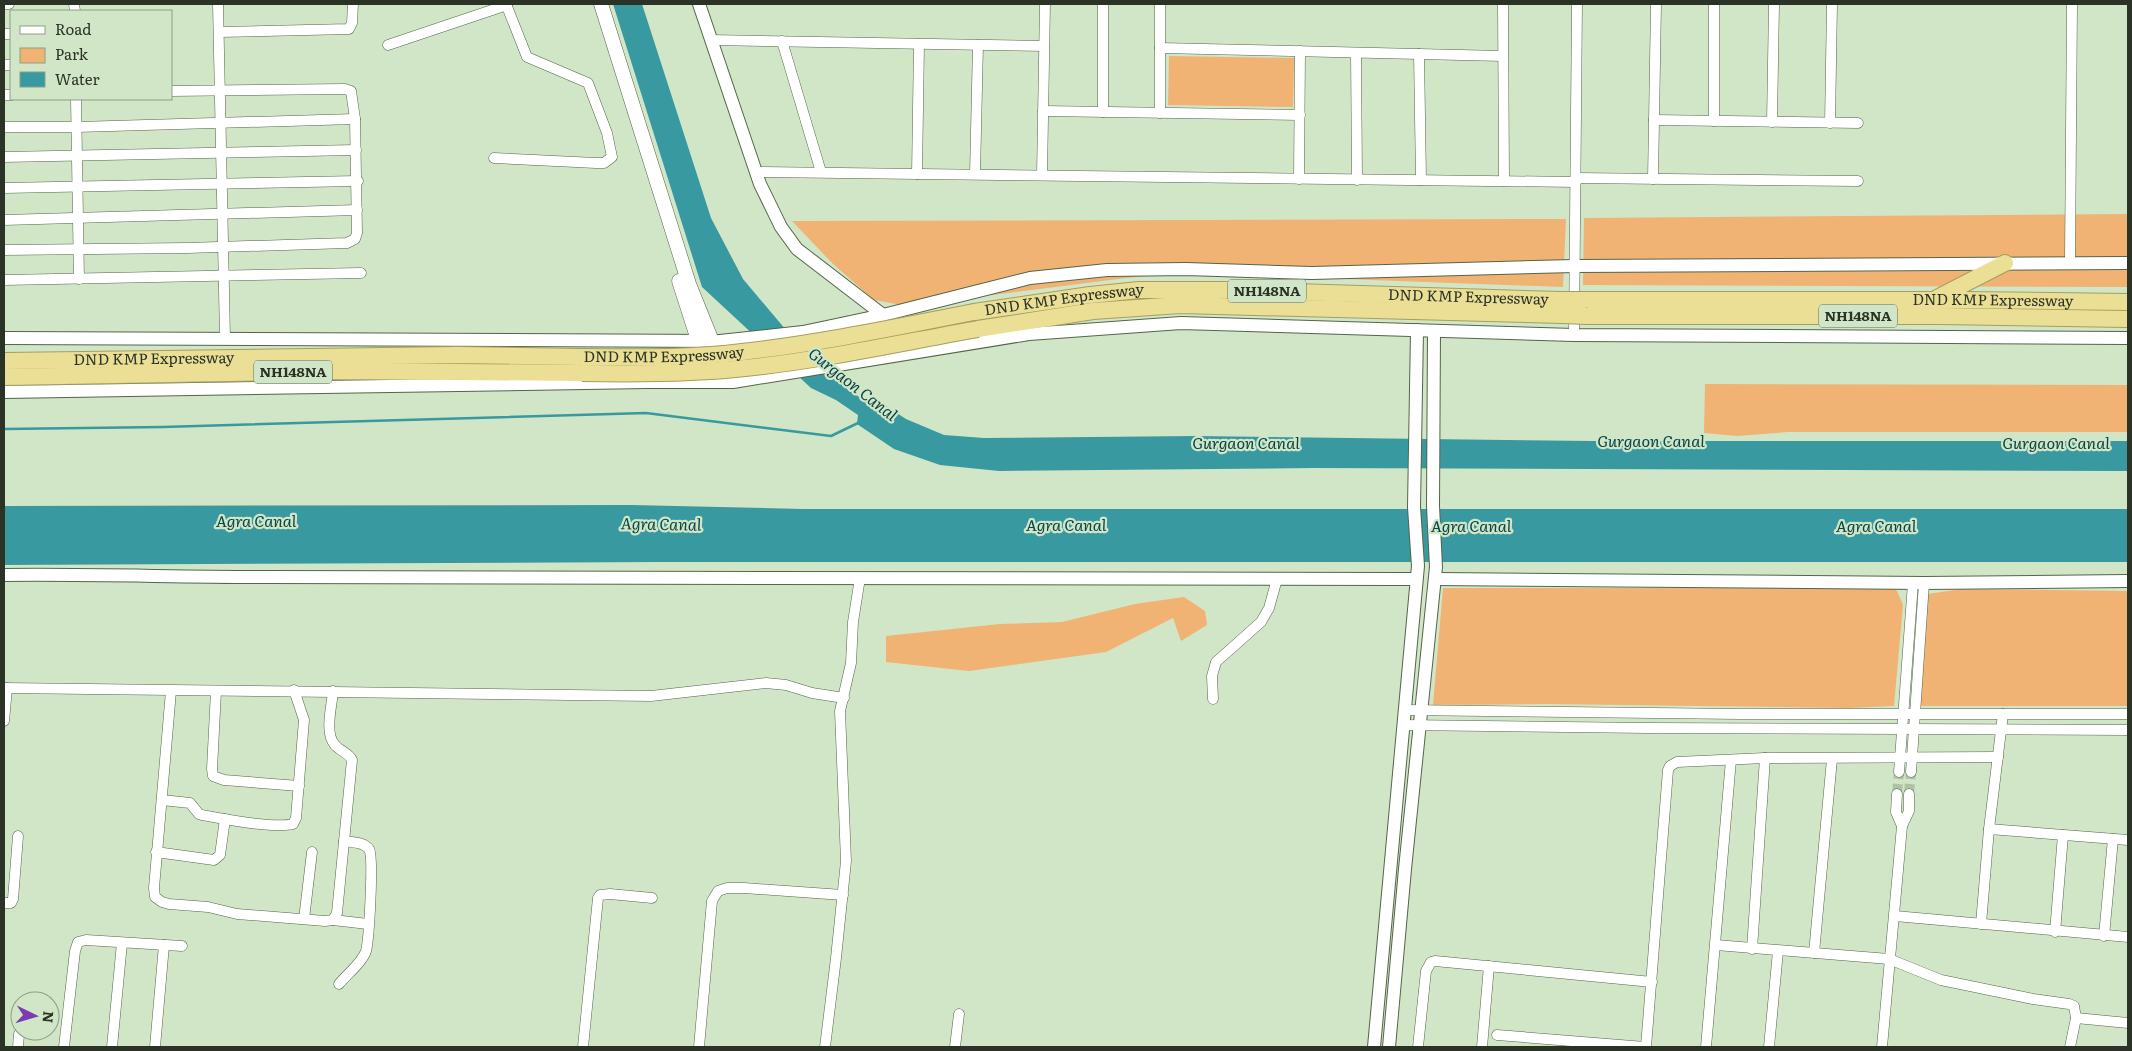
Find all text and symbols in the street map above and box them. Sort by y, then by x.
legend [10,10,172,100]
text: Road [55,17,91,40]
text: Park [55,42,89,65]
text: Water [55,67,100,90]
street label: DND KMP Expressway [983,277,1144,320]
road number: NH148NA [1228,280,1306,302]
street label: DND KMP Expressway [1388,282,1550,310]
street label: DND KMP Expressway [1913,287,2074,311]
road number: NH148NA [1819,304,1897,328]
street label: DND KMP Expressway [584,339,746,367]
water label: Gurgaon Canal [804,341,904,426]
street label: DND KMP Expressway [73,345,235,370]
road number: NH148NA [254,361,332,384]
water label: Gurgaon Canal [1597,428,1705,452]
water label: Gurgaon Canal [1192,430,1300,454]
water label: Gurgaon Canal [2002,430,2110,454]
water label: Agra Canal [216,508,297,532]
water label: Agra Canal [620,510,702,536]
water label: Agra Canal [1026,512,1107,536]
water label: Agra Canal [1431,513,1512,537]
water label: Agra Canal [1836,513,1917,537]
north arrow [10,991,60,1041]
text: N [38,1010,59,1024]

